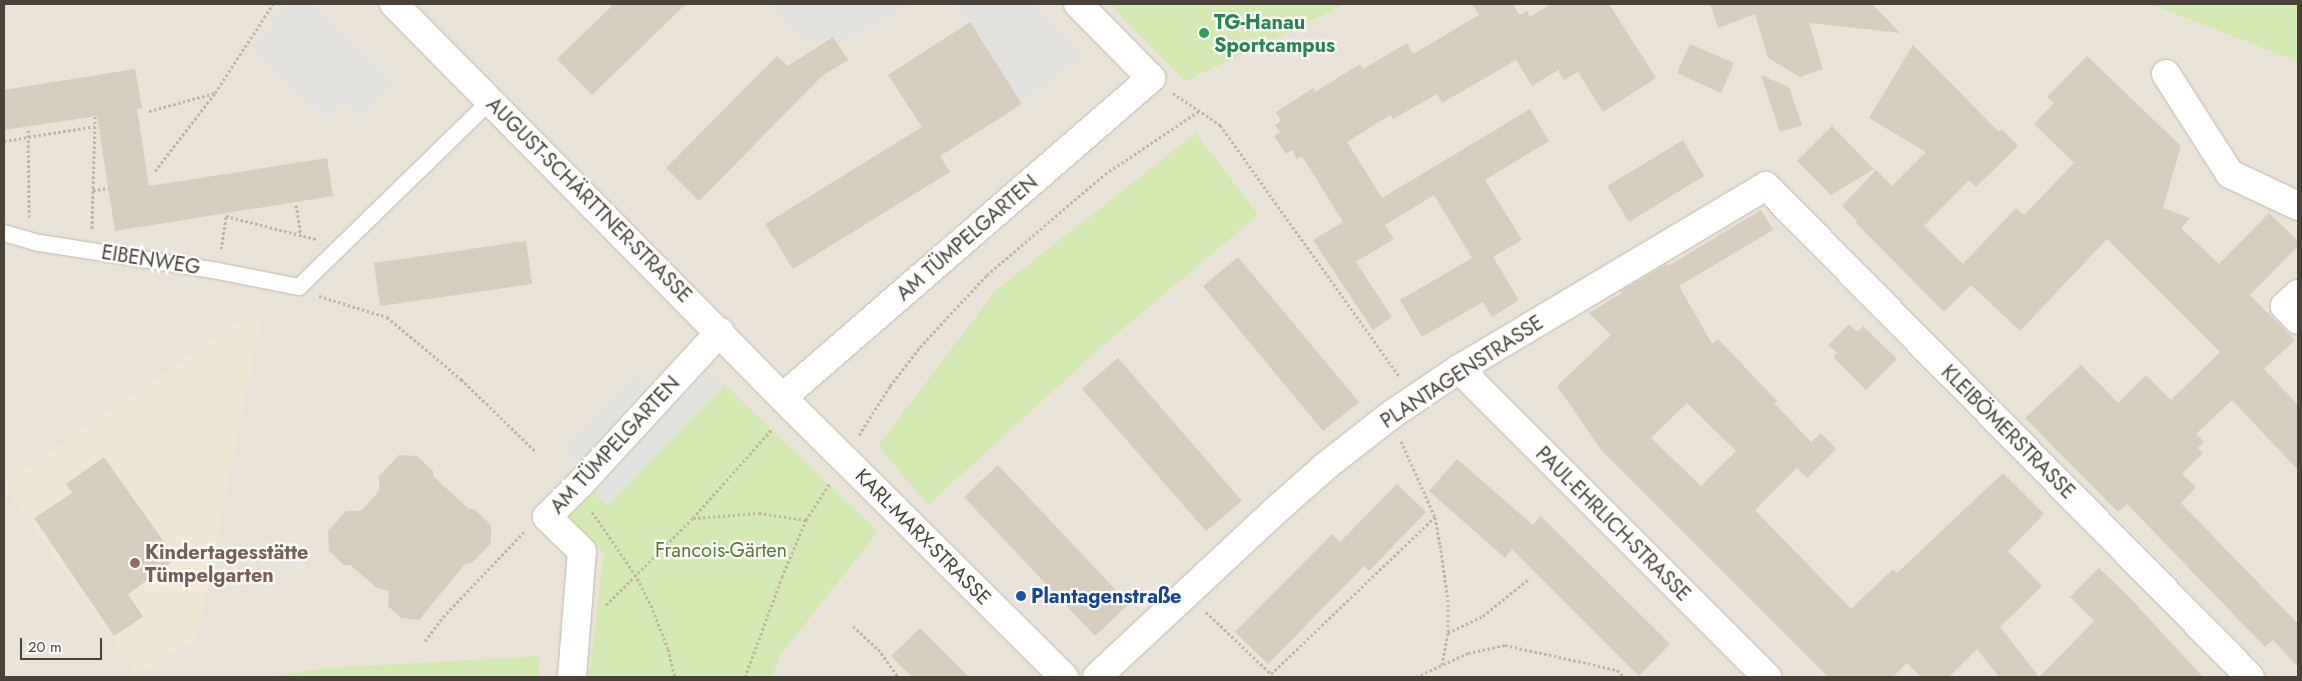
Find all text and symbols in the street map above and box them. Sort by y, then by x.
place label: TG-Hanau Sportcampus [1214,10,1335,57]
marker: TG-Hanau Sportcampus [1198,27,1210,39]
street label: AUGUST-SCHÄRTTNER-STRASSE [481,92,697,308]
street label: AM TÜMPELGARTEN [892,170,1042,306]
street label: EIBENWEG [100,240,202,280]
street label: PLANTAGENSTRASSE [1376,311,1548,433]
street label: KLEIBÖMERSTRASSE [1936,360,2080,504]
street label: AM TÜMPELGARTEN [545,371,685,519]
street label: PAUL-EHRLICH-STRASSE [1531,442,1695,606]
street label: KARL-MARX-STRASSE [850,464,996,610]
park label: Francois-Gärten [655,538,787,562]
place label: Kindertagesstätte Tümpelgarten [145,540,308,587]
marker: Kindertagesstätte Tümpelgarten [129,557,141,569]
place label: Plantagenstraße [1031,584,1181,608]
marker: Plantagenstraße [1015,590,1027,602]
scale bar [22,628,105,660]
text: 20 m [28,636,62,658]

